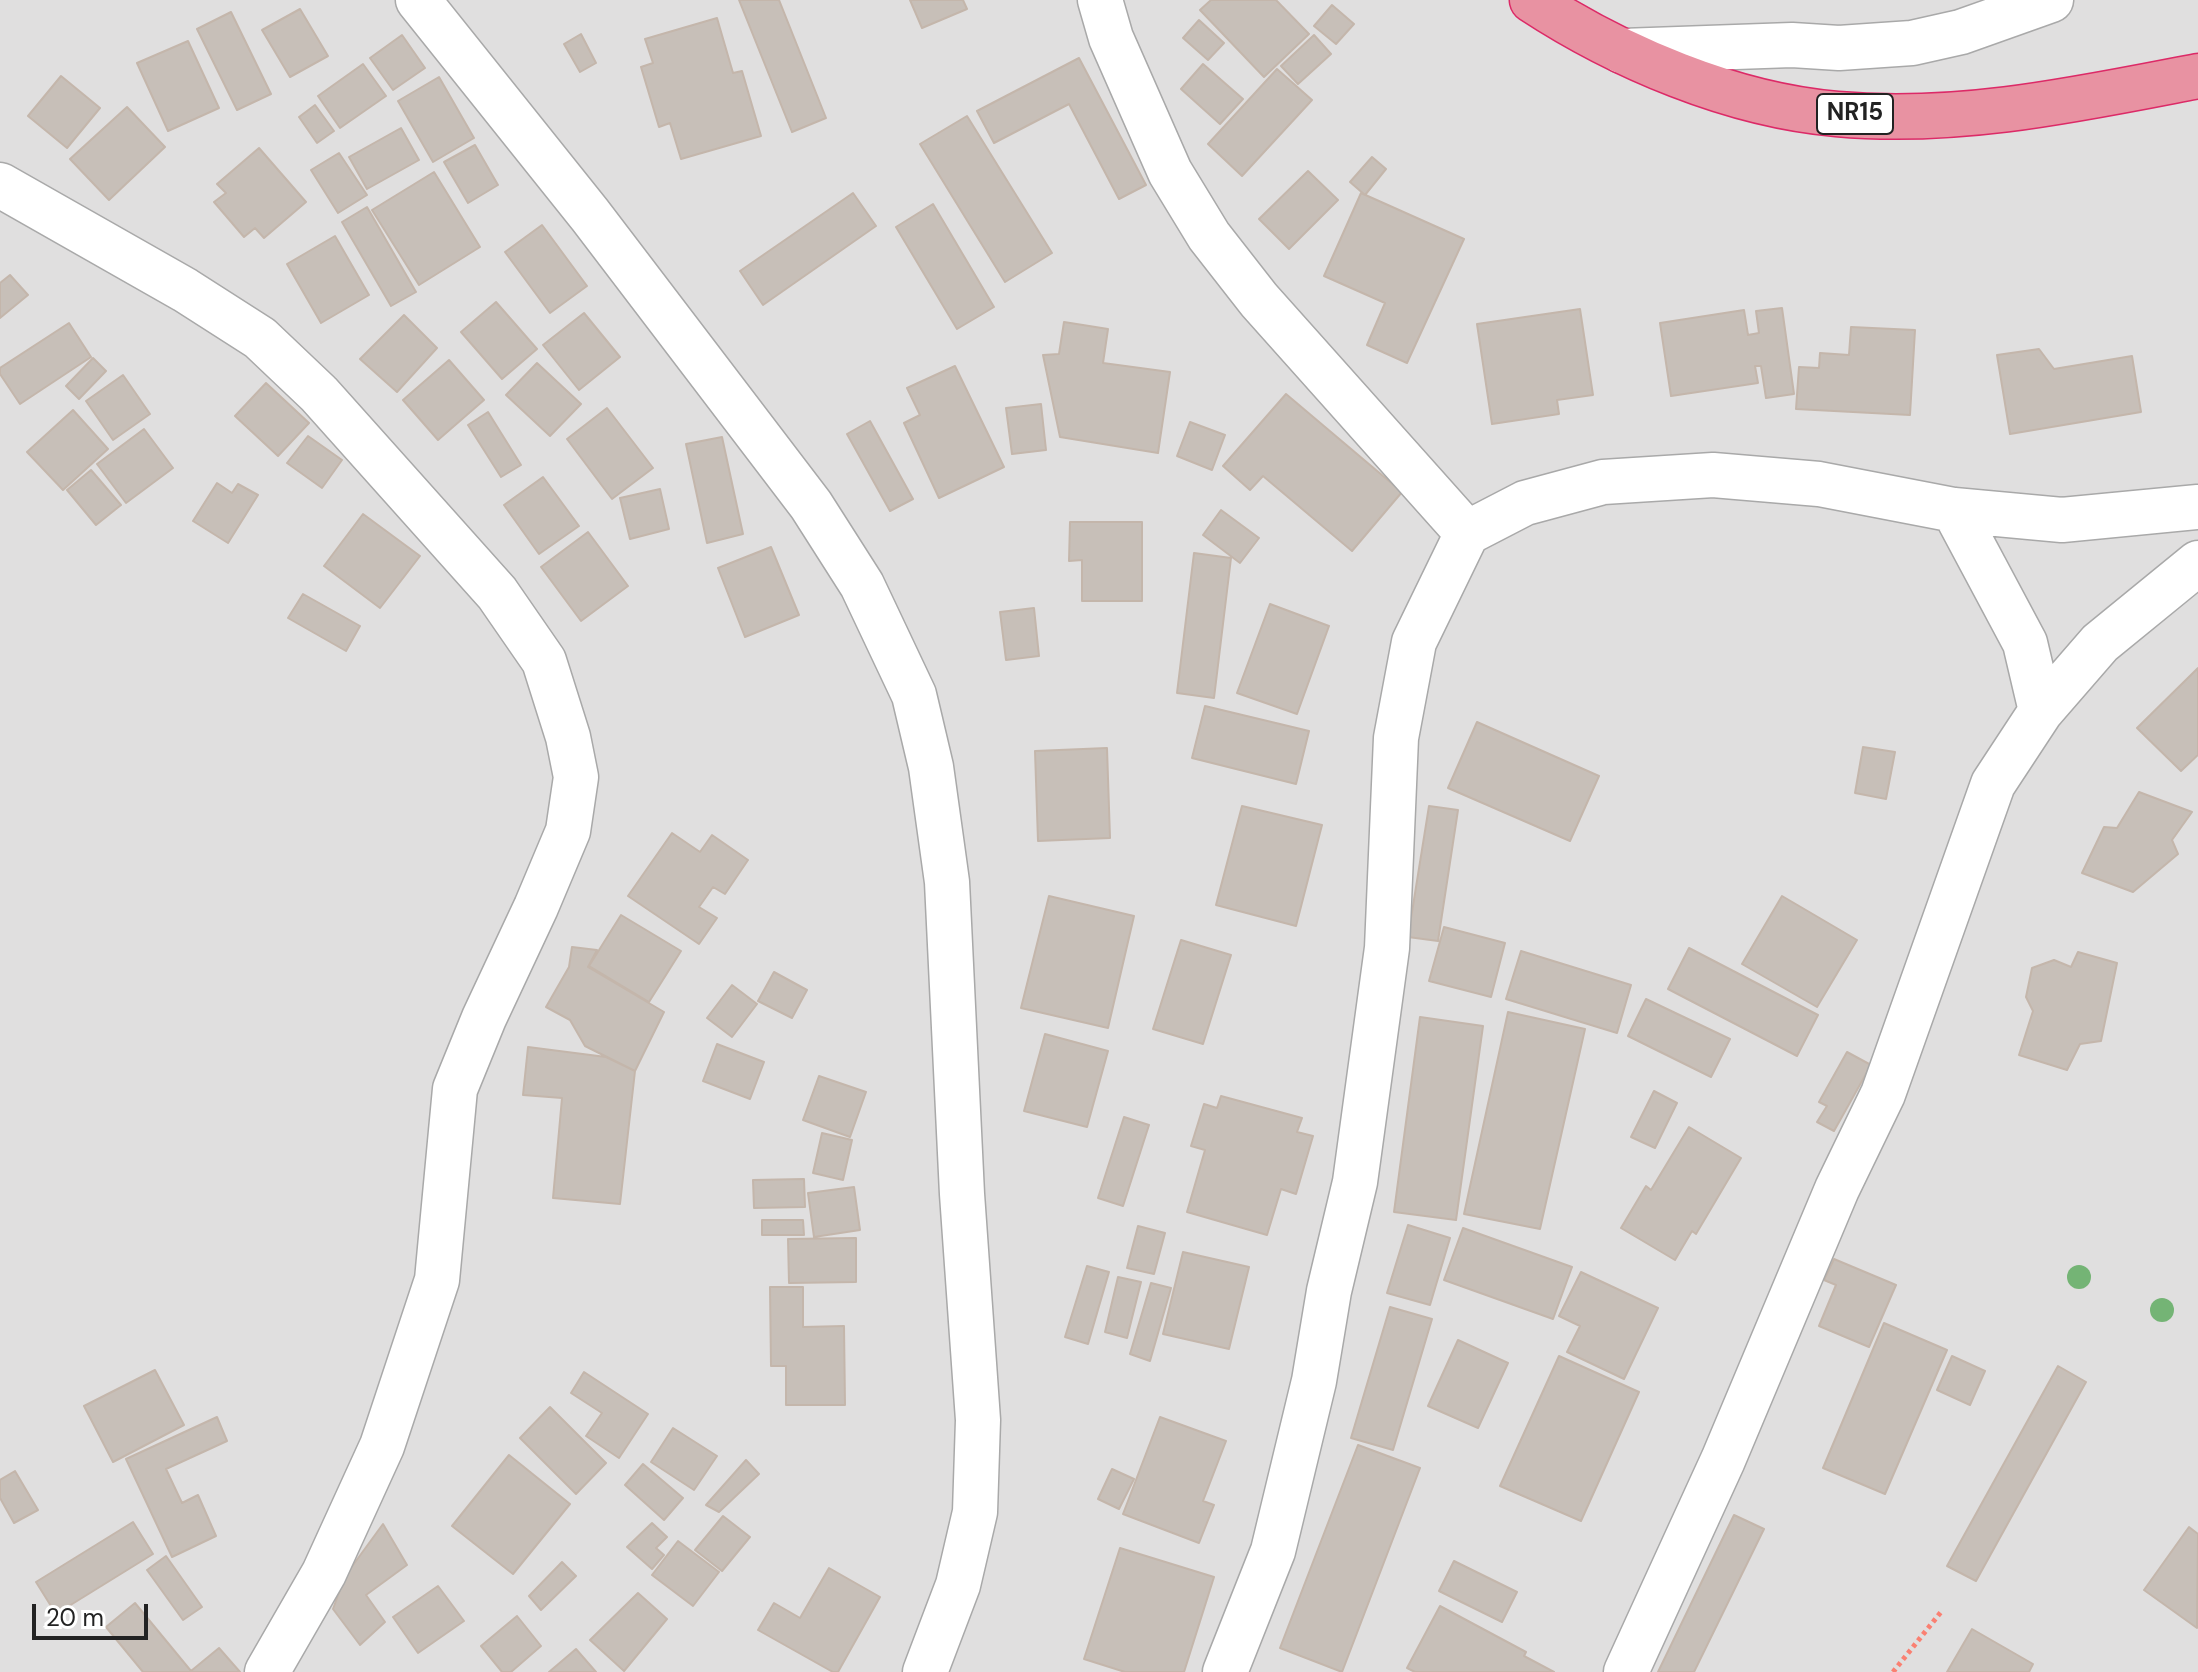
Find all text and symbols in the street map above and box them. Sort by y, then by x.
road number: NR15 [1817,94,1893,134]
scale bar [36,1588,152,1638]
text: 20 m [46,1602,104,1633]

